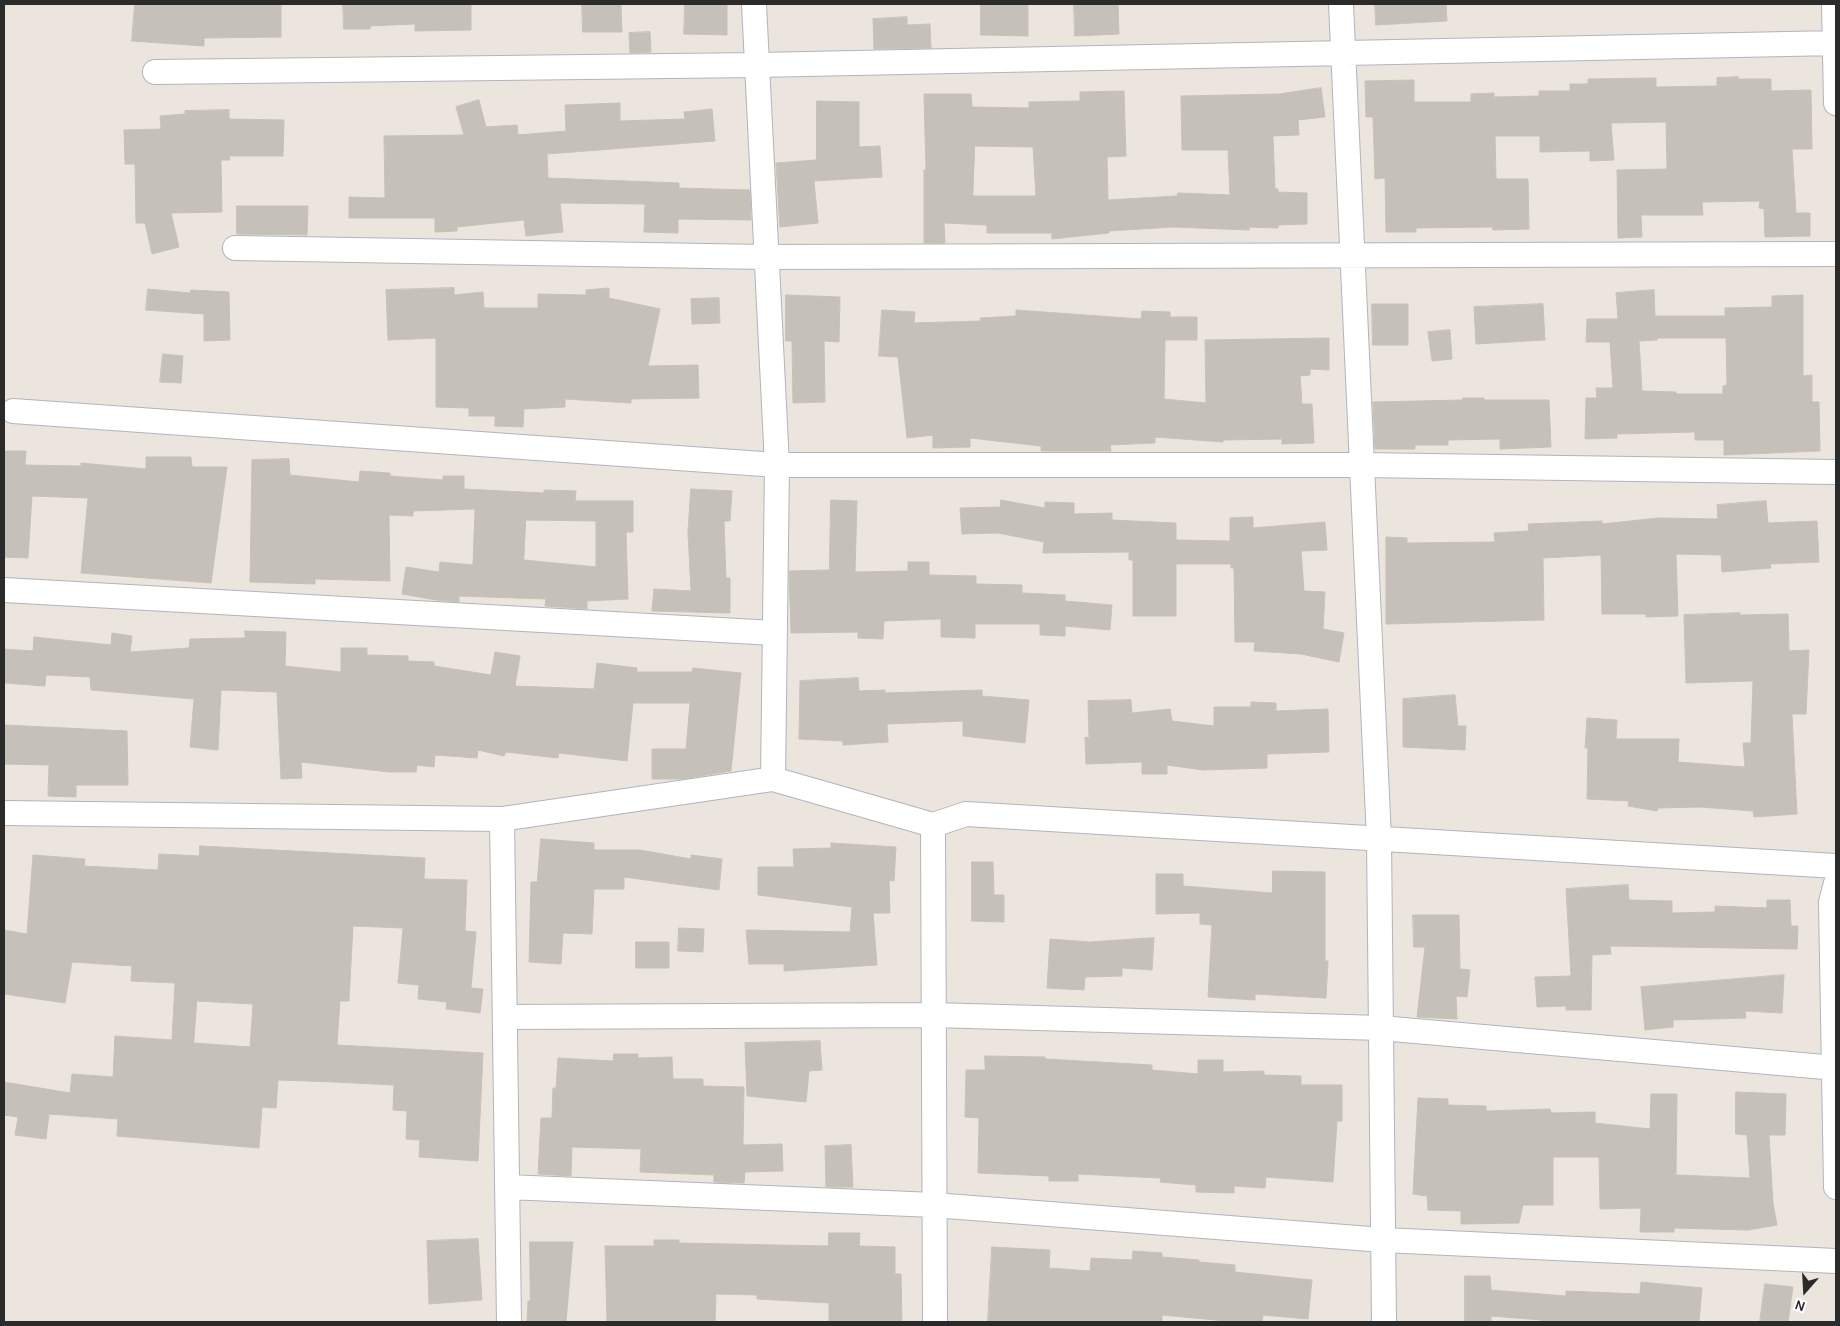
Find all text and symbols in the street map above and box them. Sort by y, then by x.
north arrow [1780,1266,1830,1316]
text: N [1792,1296,1807,1315]

